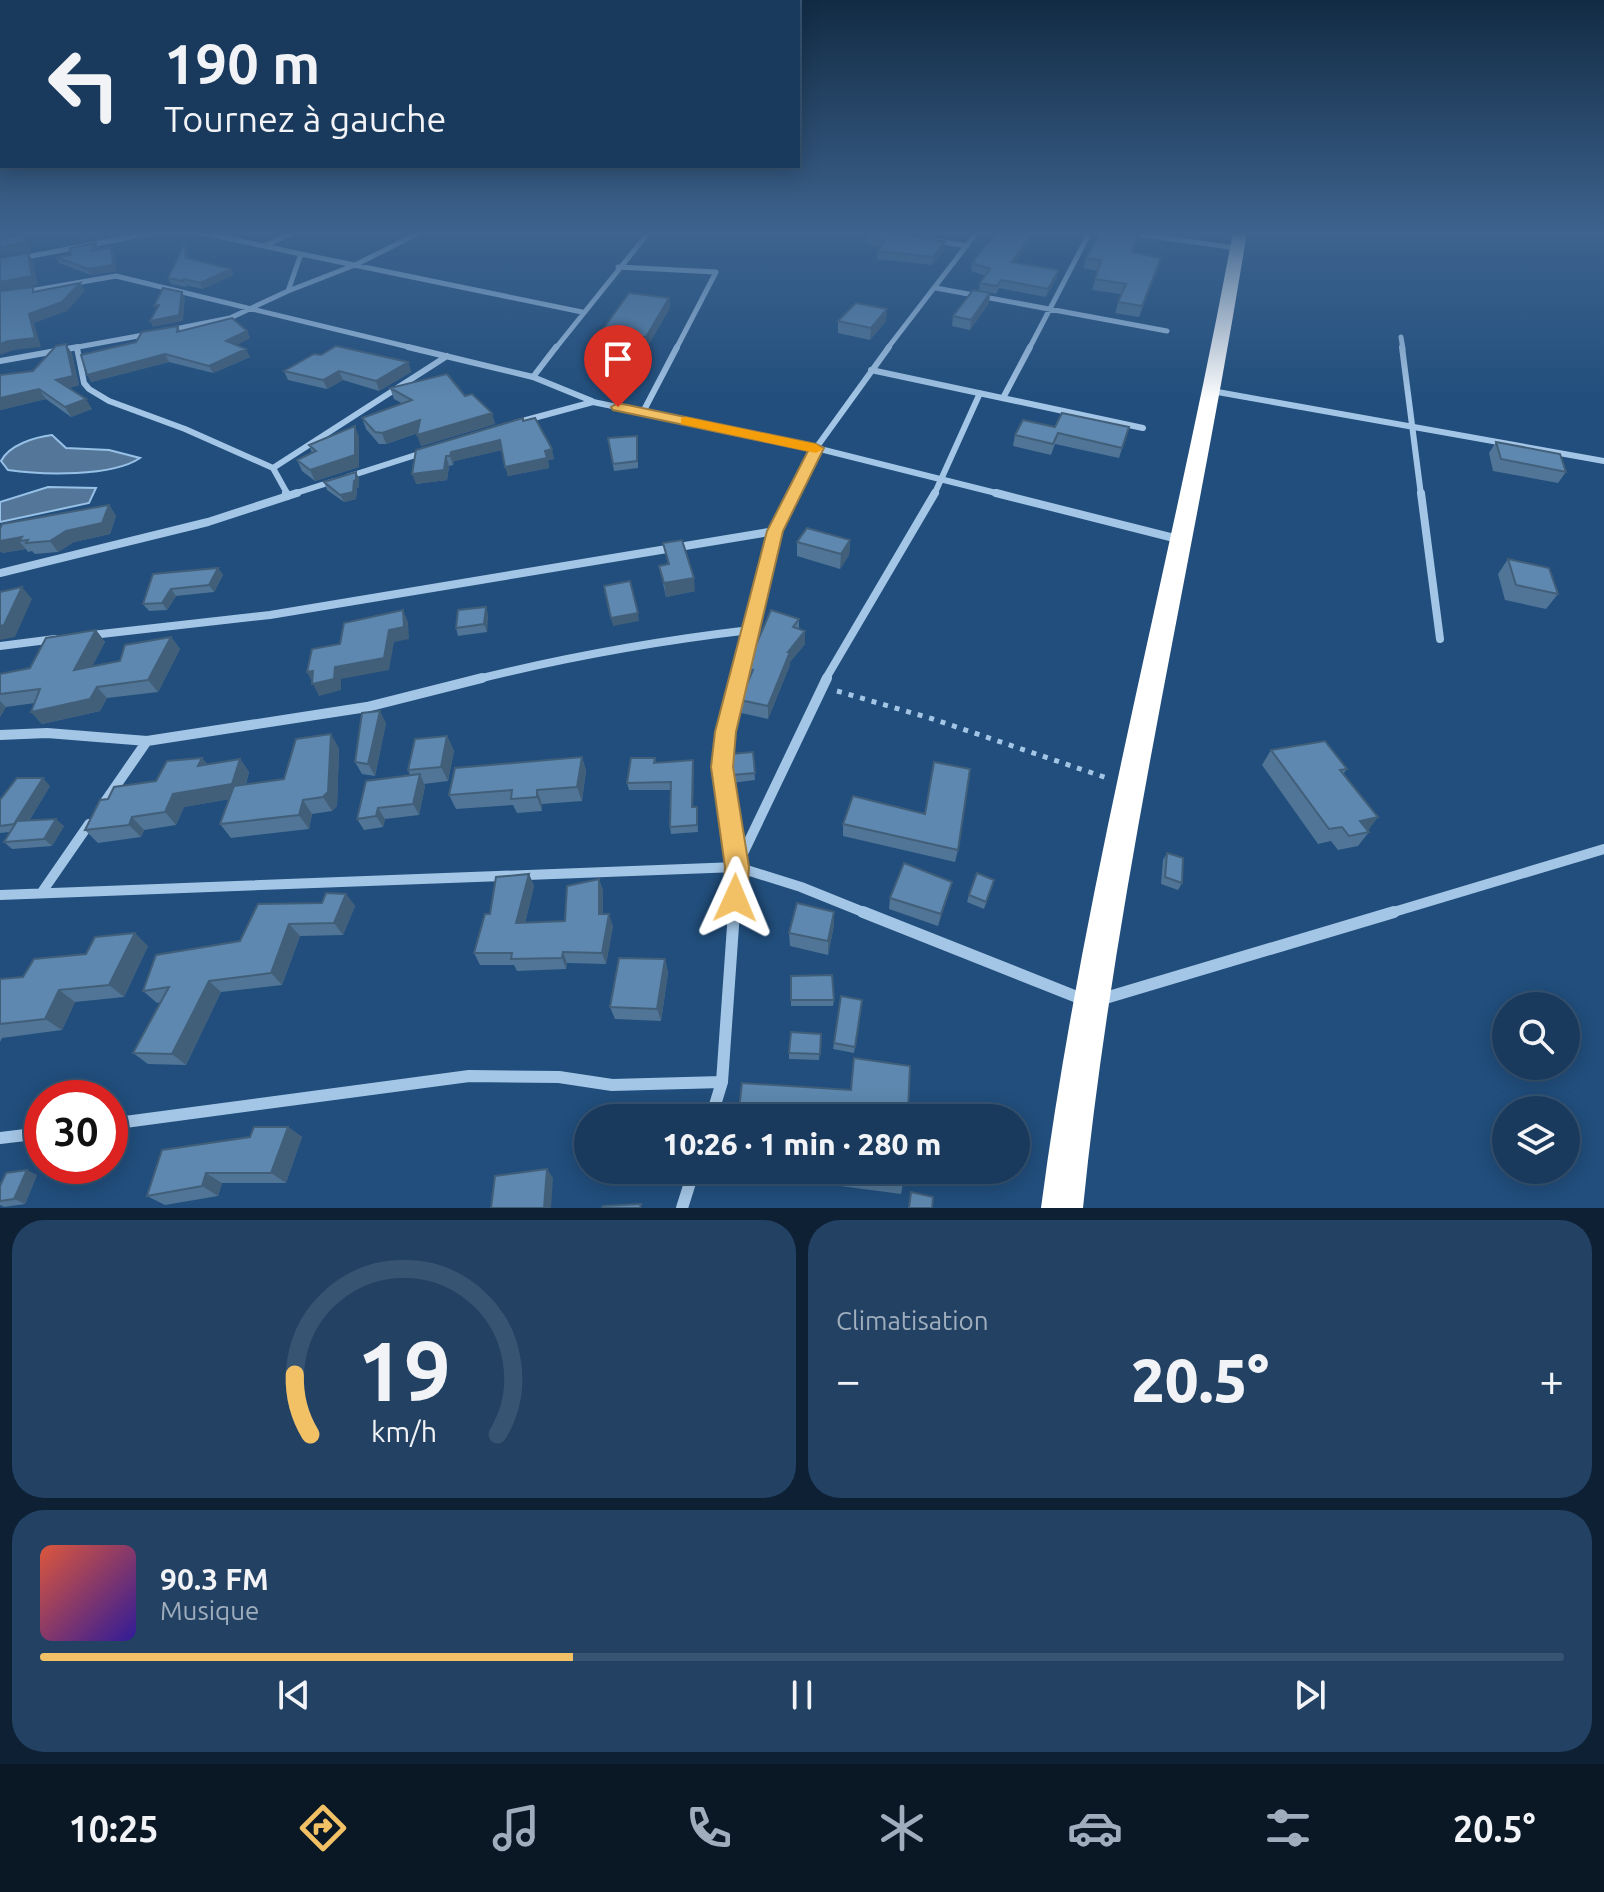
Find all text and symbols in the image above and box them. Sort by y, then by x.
icon: left [32,32,136,136]
text: 190 m [164,32,320,95]
text: Tournez à gauche [164,98,446,139]
pin [584,325,652,407]
icon: arrive [596,337,640,381]
position arrow [693,856,777,940]
map controls [1492,992,1580,1184]
button: search [1492,992,1580,1080]
speed limit sign: 30 [24,1080,128,1184]
button: layers [1492,1096,1580,1184]
text: 10:26 · 1 min · 280 m [663,1127,941,1161]
text: Climatisation [836,1306,989,1335]
text: 19 [357,1323,451,1417]
text: 20.5° [1131,1346,1269,1413]
text: − [836,1355,861,1404]
text: + [1539,1355,1564,1404]
text: km/h [371,1415,437,1447]
text: 90.3 FM [160,1562,269,1596]
text: Musique [160,1596,259,1625]
icon: previous [272,1673,316,1717]
icon: pause [780,1673,824,1717]
icon: next [1288,1673,1332,1717]
icon: directions [295,1800,351,1856]
icon: music [488,1800,544,1856]
icon: phone [681,1800,737,1856]
icon: climate [874,1800,930,1856]
icon: car [1067,1800,1123,1856]
icon: filters [1260,1800,1316,1856]
text: 10:25 [68,1808,159,1849]
text: 20.5° [1453,1808,1535,1849]

